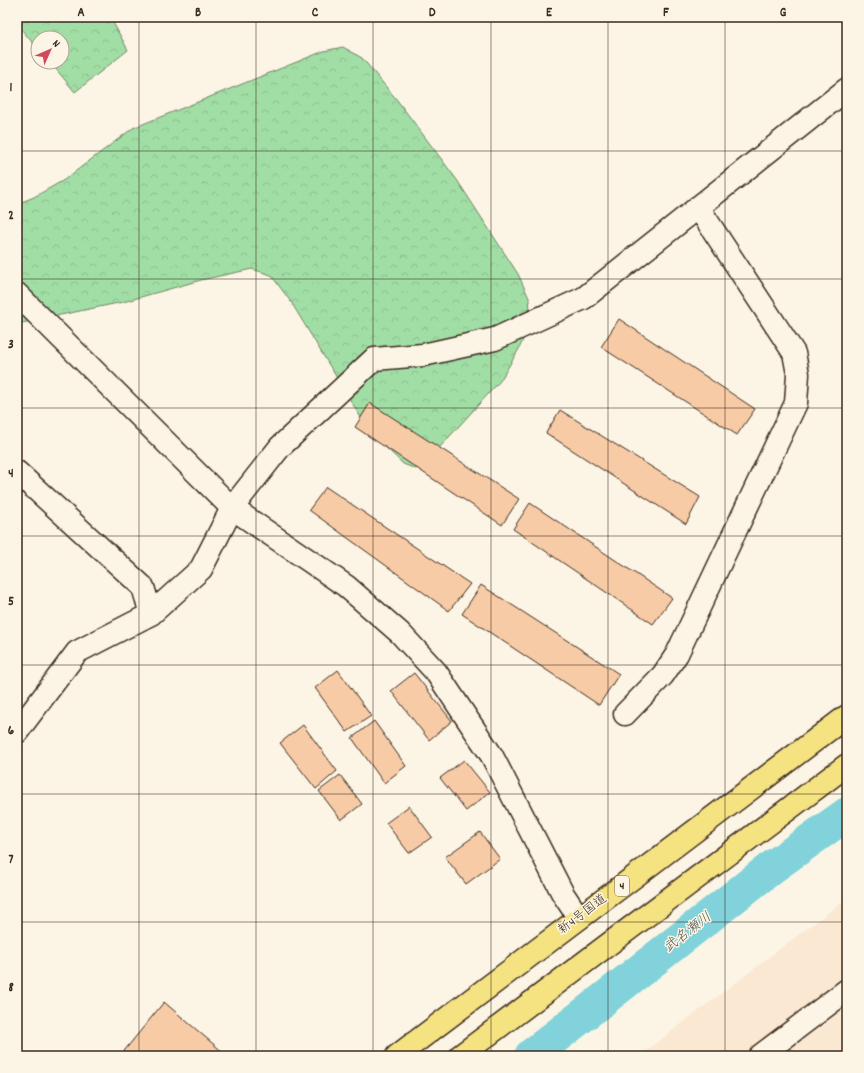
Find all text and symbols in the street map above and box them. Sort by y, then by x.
text: A [77,4,85,23]
text: B [195,4,201,23]
text: C [312,4,319,23]
text: D [429,4,436,23]
text: E [546,4,553,23]
text: F [663,4,669,23]
text: G [780,4,787,23]
north arrow [30,30,70,70]
text: N [48,37,64,52]
text: 1 [10,79,13,98]
text: 2 [8,207,14,226]
text: 3 [8,336,14,355]
text: 4 [8,465,14,484]
text: 5 [8,593,14,612]
text: 6 [8,722,15,741]
text: 7 [9,851,14,870]
road number: 4 [615,876,629,896]
street label: 新4号国道 [554,890,612,940]
water label: 武名瀬川 [660,908,716,958]
text: 8 [8,979,14,998]

